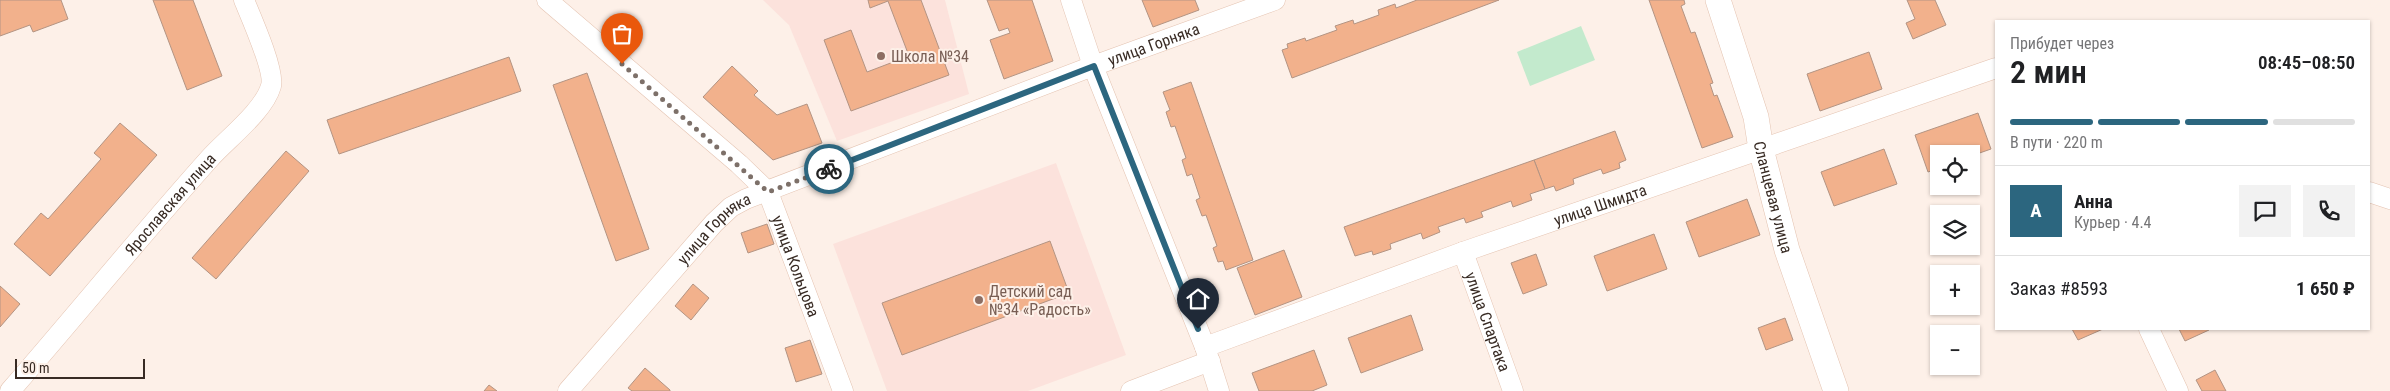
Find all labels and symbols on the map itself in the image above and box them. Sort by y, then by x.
pin [601,13,643,64]
street label: улица Горняка [1105,19,1202,69]
place label: Школа №34 [891,47,969,66]
marker: Школа №34 [875,50,887,62]
street label: Сланцевая улица [1750,140,1797,255]
courier [804,144,854,194]
street label: Ярославская улица [120,149,219,259]
street label: улица Шмидта [1551,180,1649,229]
street label: улица Горняка [673,189,753,268]
street label: улица Кольцова [768,213,824,320]
street label: улица Спартака [1461,269,1515,374]
pin [1177,278,1219,329]
place label: Детский сад №34 «Радость» [989,282,1091,319]
marker: Детский сад №34 «Радость» [973,294,985,306]
scale bar [15,356,145,379]

